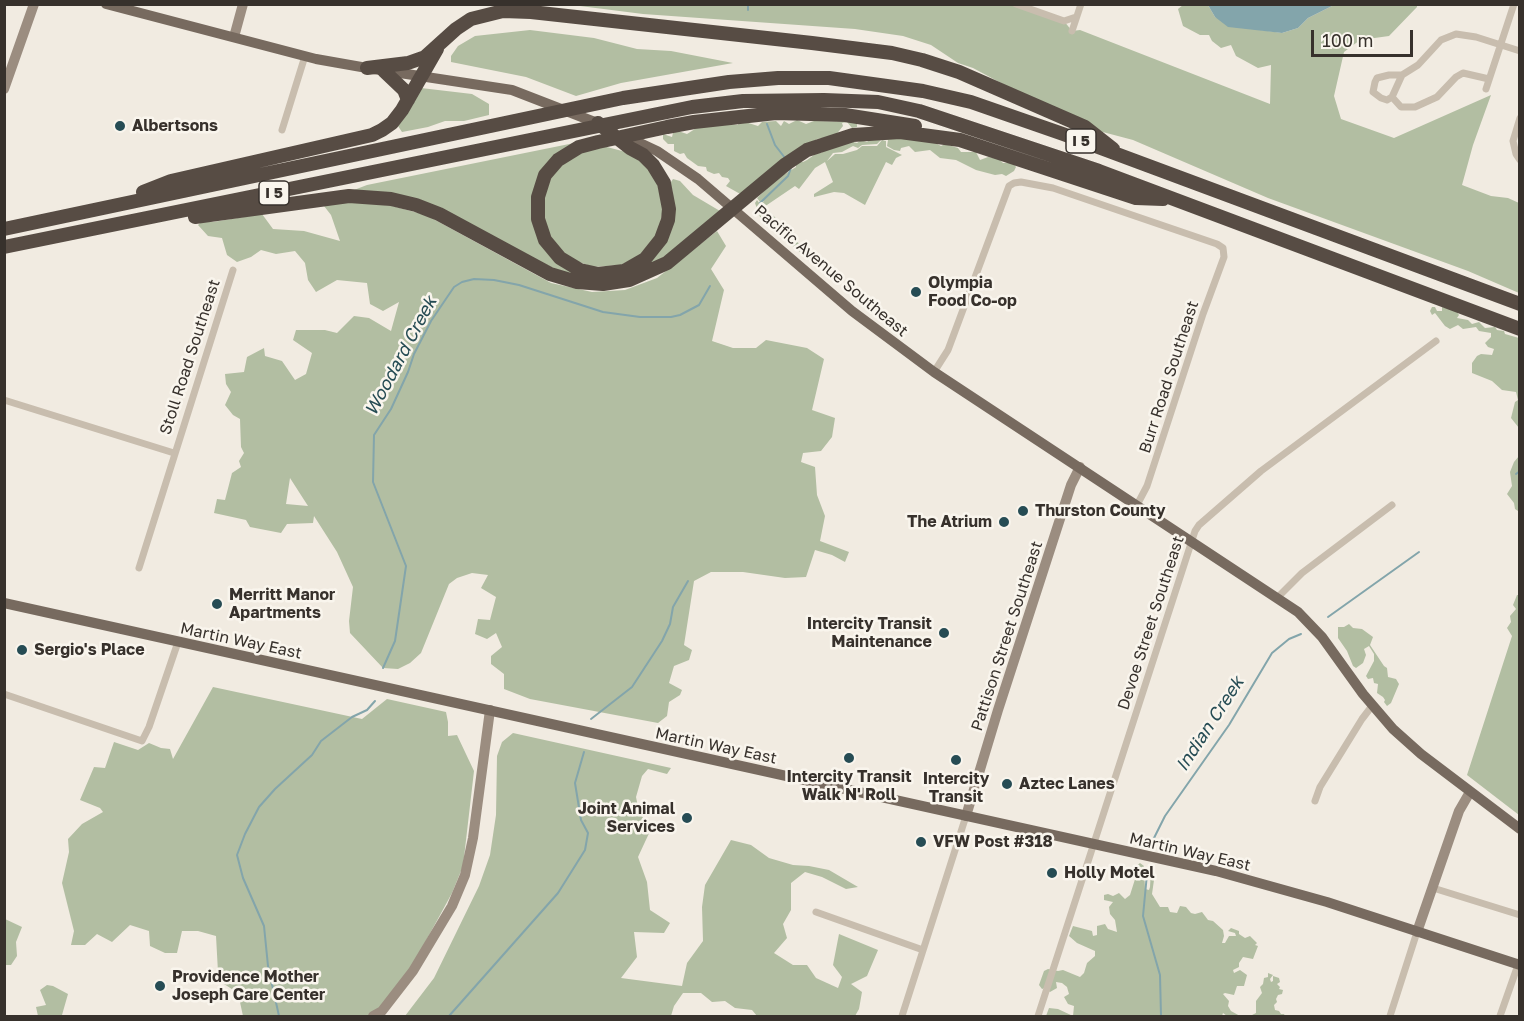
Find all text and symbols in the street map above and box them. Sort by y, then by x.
scale bar [1314,18,1416,56]
text: 100 m [1322,29,1373,51]
place label: Albertsons [132,116,218,136]
marker: Albertsons [113,119,127,133]
road number: I 5 [1066,129,1096,153]
road number: I 5 [259,181,289,205]
street label: Pacific Avenue Southeast [750,201,912,341]
place label: Olympia Food Co-op [928,273,1017,311]
street label: Stoll Road Southeast [156,277,224,437]
marker: Olympia Food Co-op [909,285,923,299]
water label: Woodard Creek [360,293,442,419]
street label: Burr Road Southeast [1135,298,1203,456]
place label: Thurston County [1035,501,1166,521]
marker: Thurston County [1016,504,1030,518]
place label: The Atrium [907,512,992,532]
marker: The Atrium [997,515,1011,529]
street label: Devoe Street Southeast [1114,533,1188,713]
street label: Pattison Street Southeast [967,539,1047,733]
place label: Merritt Manor Apartments [229,585,335,623]
marker: Merritt Manor Apartments [210,597,224,611]
place label: Intercity Transit Maintenance [807,614,932,652]
street label: Martin Way East [178,619,304,663]
marker: Intercity Transit Maintenance [937,626,951,640]
place label: Sergio's Place [34,640,145,660]
marker: Sergio's Place [15,643,29,657]
water label: Indian Creek [1171,673,1249,775]
street label: Martin Way East [653,724,779,768]
marker: Intercity Transit Walk N' Roll [842,751,856,765]
marker: Intercity Transit [949,753,963,767]
place label: Intercity Transit Walk N' Roll [786,767,912,805]
place label: Intercity Transit [923,769,989,807]
place label: Aztec Lanes [1019,774,1115,794]
marker: Aztec Lanes [1000,777,1014,791]
place label: Joint Animal Services [578,799,675,837]
marker: Joint Animal Services [680,811,694,825]
street label: Martin Way East [1128,829,1252,875]
place label: VFW Post #318 [933,832,1053,852]
marker: VFW Post #318 [914,835,928,849]
place label: Holly Motel [1064,863,1155,883]
marker: Holly Motel [1045,866,1059,880]
place label: Providence Mother Joseph Care Center [172,967,325,1005]
marker: Providence Mother Joseph Care Center [153,979,167,993]

